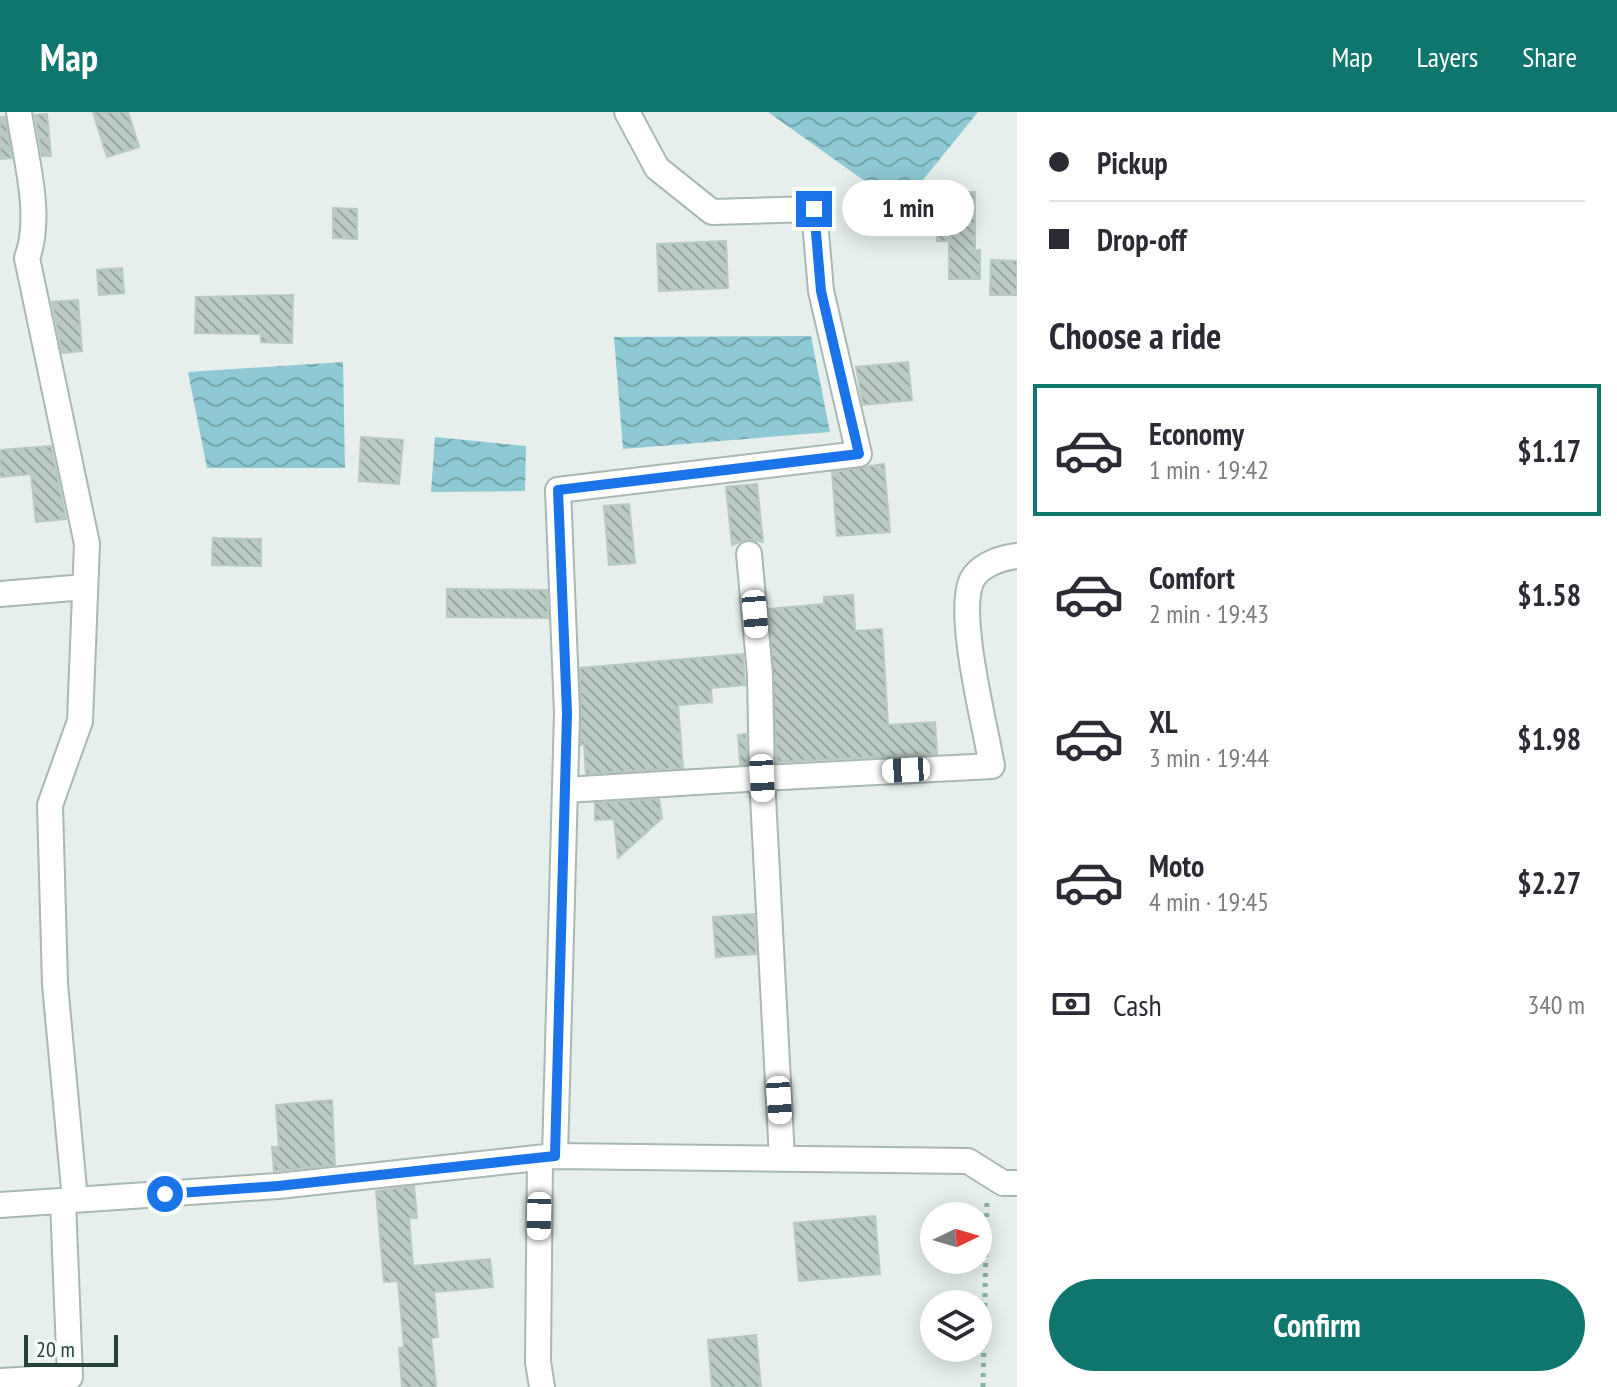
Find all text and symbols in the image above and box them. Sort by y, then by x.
text: Map [40,32,98,81]
text: Map [1331,38,1373,75]
text: Layers [1417,38,1478,75]
text: Share [1522,38,1577,75]
text: Pickup [1097,143,1168,182]
callout: 1 min [842,181,974,237]
route end [796,191,832,227]
text: 1 min [882,191,934,224]
text: Drop-off [1097,220,1187,259]
text: Choose a ride [1049,312,1221,359]
icon: car [1053,414,1125,486]
text: Economy [1149,414,1244,453]
text: $1.17 [1517,431,1581,470]
text: 1 min · 19:42 [1149,453,1269,486]
icon: car [1053,558,1125,630]
text: Comfort [1149,558,1235,597]
text: $1.58 [1517,575,1581,614]
car [741,589,769,639]
text: 2 min · 19:43 [1149,597,1269,630]
icon: car [1053,702,1125,774]
text: XL [1149,702,1178,741]
text: $1.98 [1517,719,1581,758]
text: 3 min · 19:44 [1149,741,1269,774]
car [749,753,775,803]
car [881,757,931,783]
icon: car [1053,846,1125,918]
text: Moto [1149,846,1204,885]
text: $2.27 [1517,863,1581,902]
text: 4 min · 19:45 [1149,885,1269,918]
icon: cash [1049,982,1093,1026]
text: Cash [1113,985,1162,1024]
text: 340 m [1527,988,1585,1021]
car [765,1075,793,1125]
route start [147,1176,183,1212]
car [527,1192,551,1240]
north arrow [920,1202,992,1274]
map controls [920,1202,992,1362]
button: Confirm [1049,1279,1585,1371]
button: layers [920,1290,992,1362]
scale bar [24,1331,118,1367]
text: 20 m [36,1335,75,1363]

